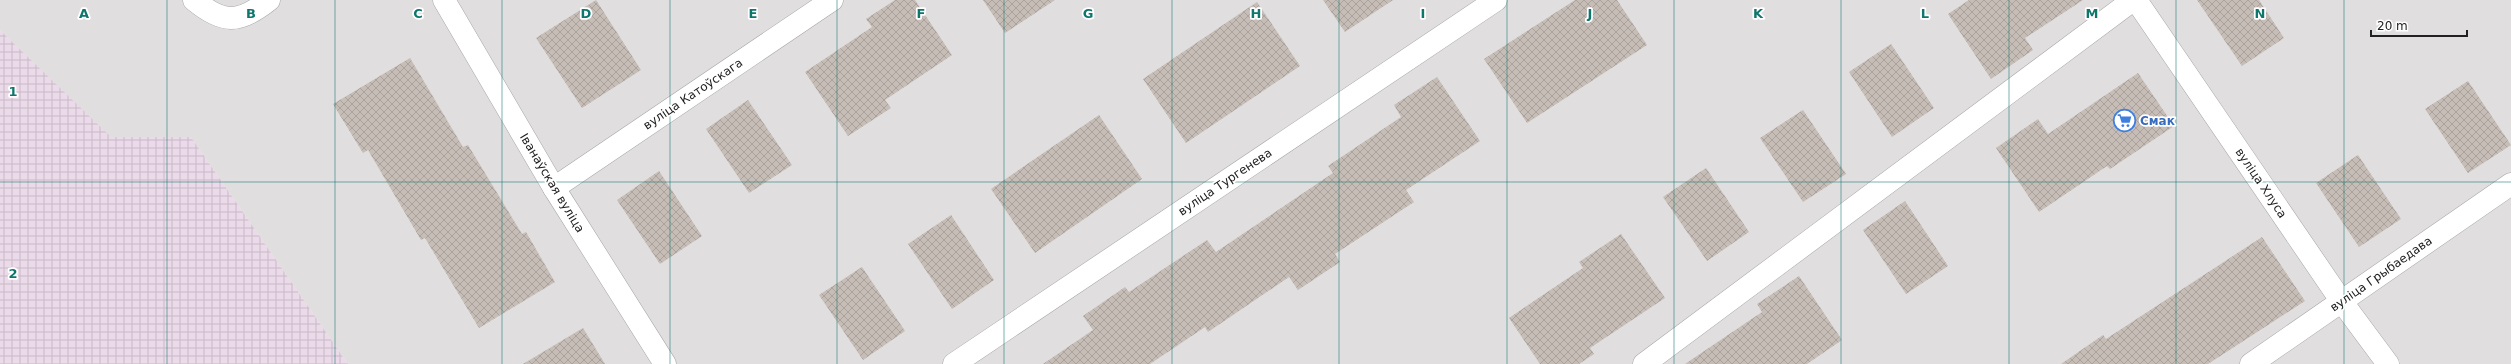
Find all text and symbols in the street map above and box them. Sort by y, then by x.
text: A [79,6,89,21]
text: B [246,6,256,21]
text: C [413,6,423,21]
text: D [581,6,592,21]
text: E [749,6,757,21]
text: F [917,6,925,21]
text: G [1083,6,1093,21]
text: H [1251,6,1261,21]
text: I [1421,6,1425,21]
text: J [1587,6,1592,21]
text: K [1753,6,1764,21]
text: L [1921,6,1929,21]
text: M [2086,6,2098,21]
text: N [2255,6,2265,21]
scale bar [2371,12,2467,38]
text: 20 m [2377,19,2408,33]
street label: вуліца Катоўскага [641,56,745,132]
text: 1 [8,84,18,99]
supermarket icon: Смак [2111,108,2137,134]
place label: Смак [2140,114,2175,128]
street label: Іванаўская вуліца [517,131,587,235]
street label: вуліца Тургенева [1176,145,1274,219]
street label: вуліца Хлуса [2232,145,2290,221]
street label: вуліца Грыбаедава [2327,234,2435,314]
text: 2 [8,266,18,281]

